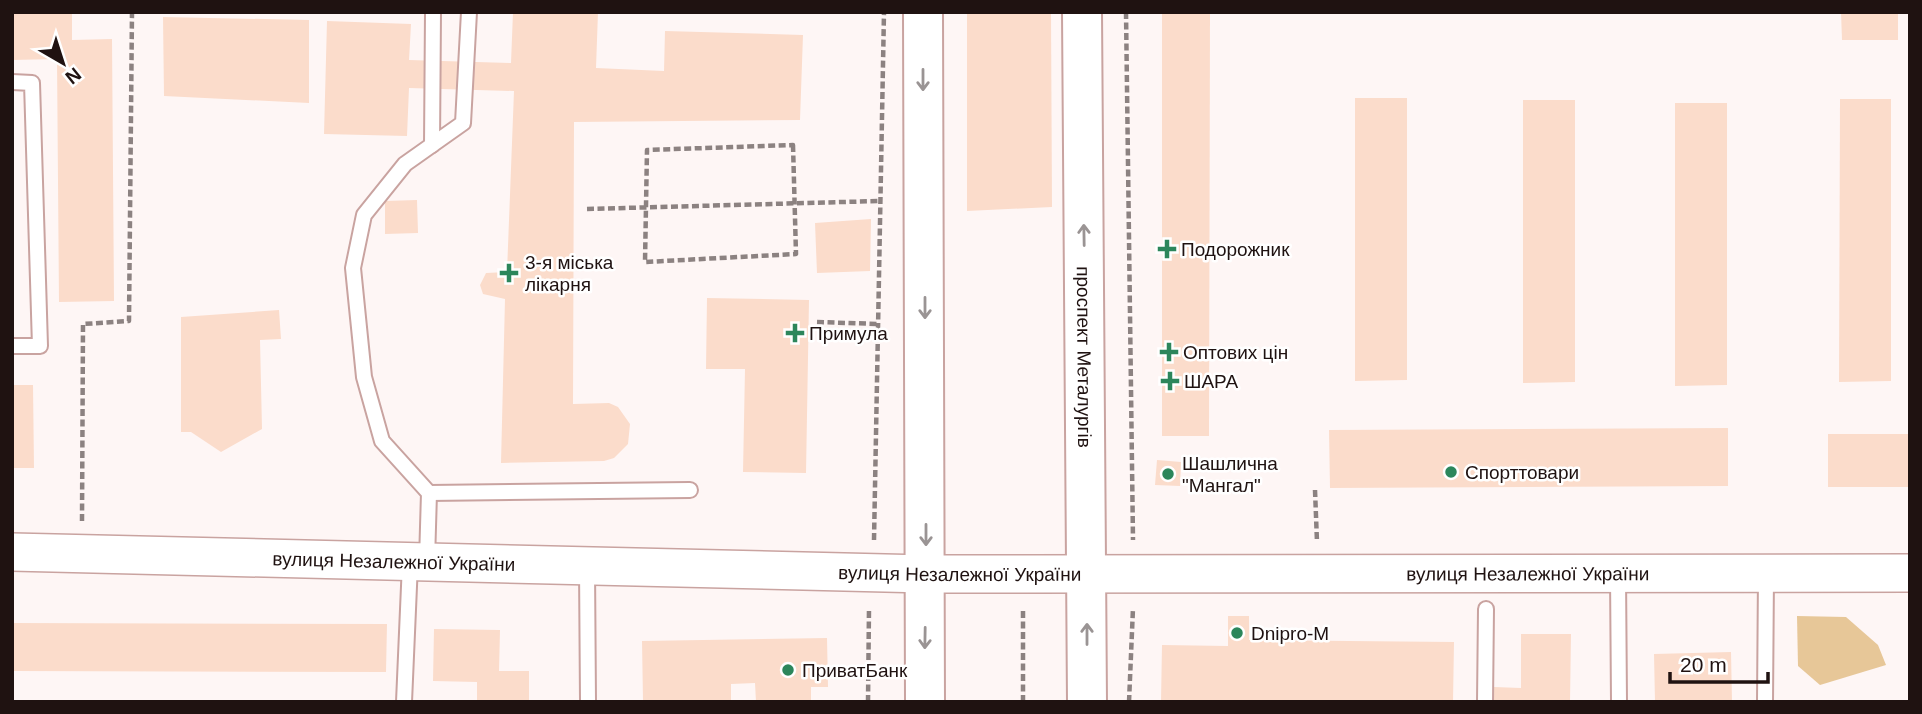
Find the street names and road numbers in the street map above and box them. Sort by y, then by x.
street label: проспект Металургів [1073,266,1096,448]
street label: вулиця Незалежної України [272,548,516,575]
street label: вулиця Незалежної України [838,561,1081,585]
street label: вулиця Незалежної України [1406,563,1649,584]

